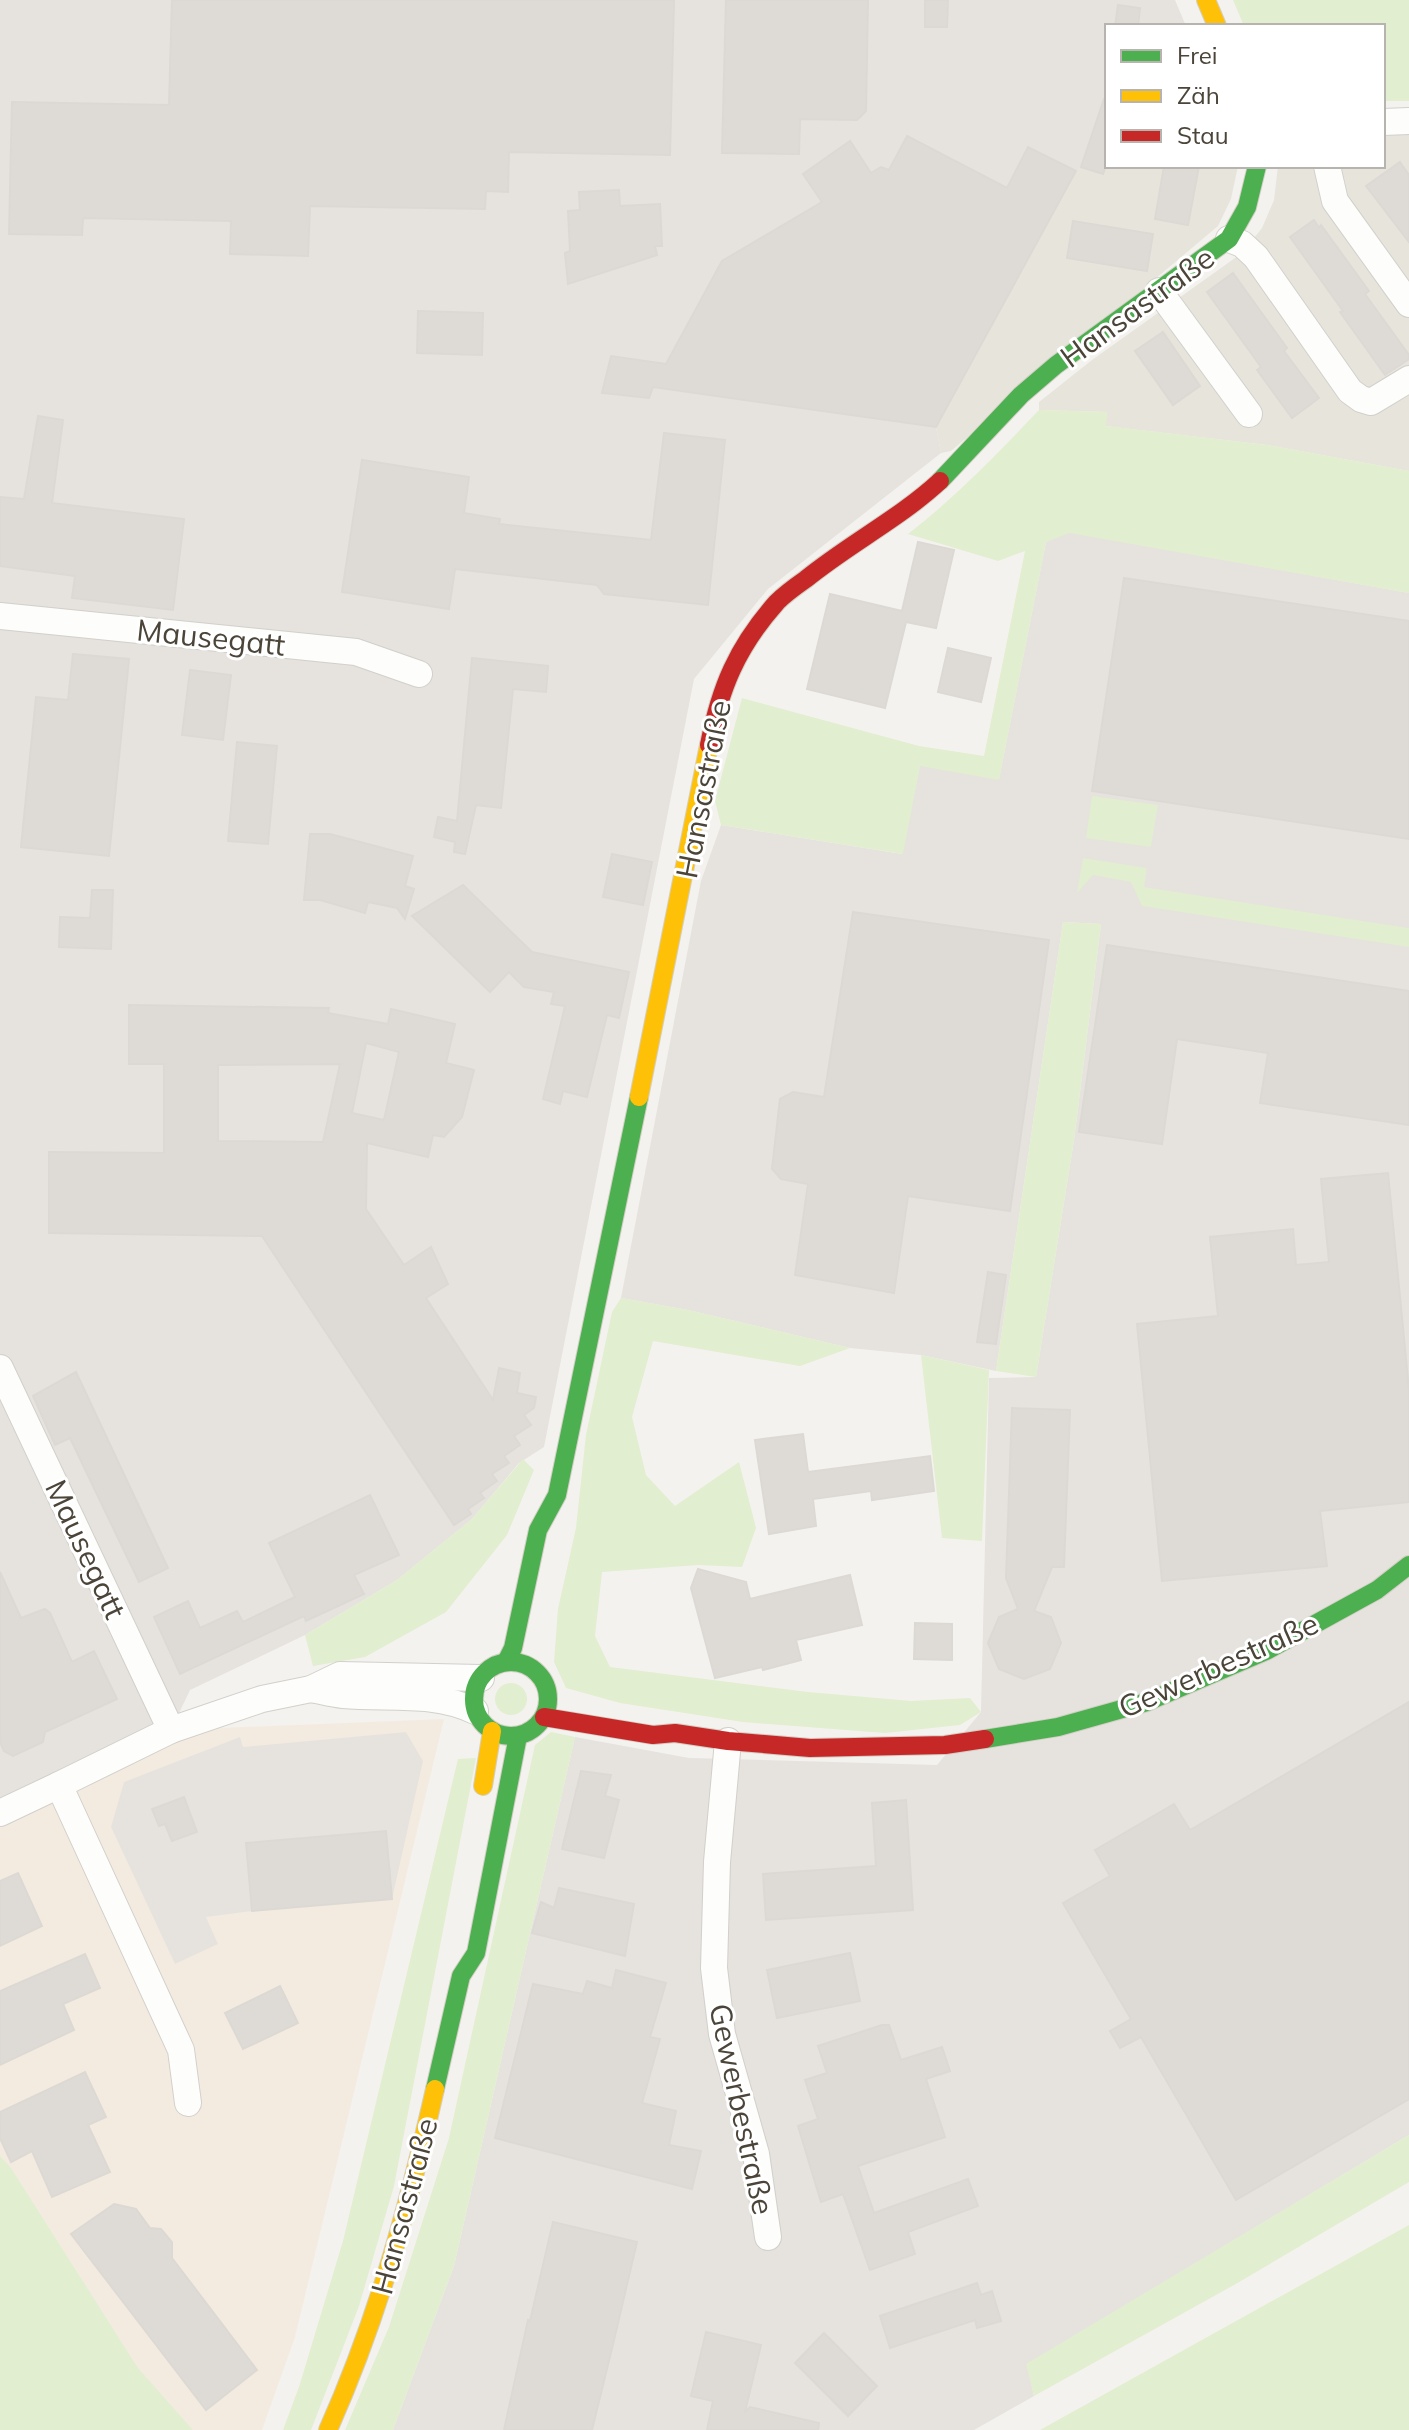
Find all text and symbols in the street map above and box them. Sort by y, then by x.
legend [1105,24,1385,168]
text: Frei [1177,40,1218,70]
text: Zäh [1177,80,1220,110]
text: Stau [1177,120,1229,150]
street label: Hansastraße [1053,239,1221,375]
street label: Mausegatt [135,610,287,664]
street label: Hansastraße [667,697,739,881]
street label: Mausegatt [37,1473,135,1625]
street label: Gewerbestraße [1112,1604,1324,1726]
street label: Gewerbestraße [701,2000,783,2218]
street label: Hansastraße [362,2114,446,2298]

